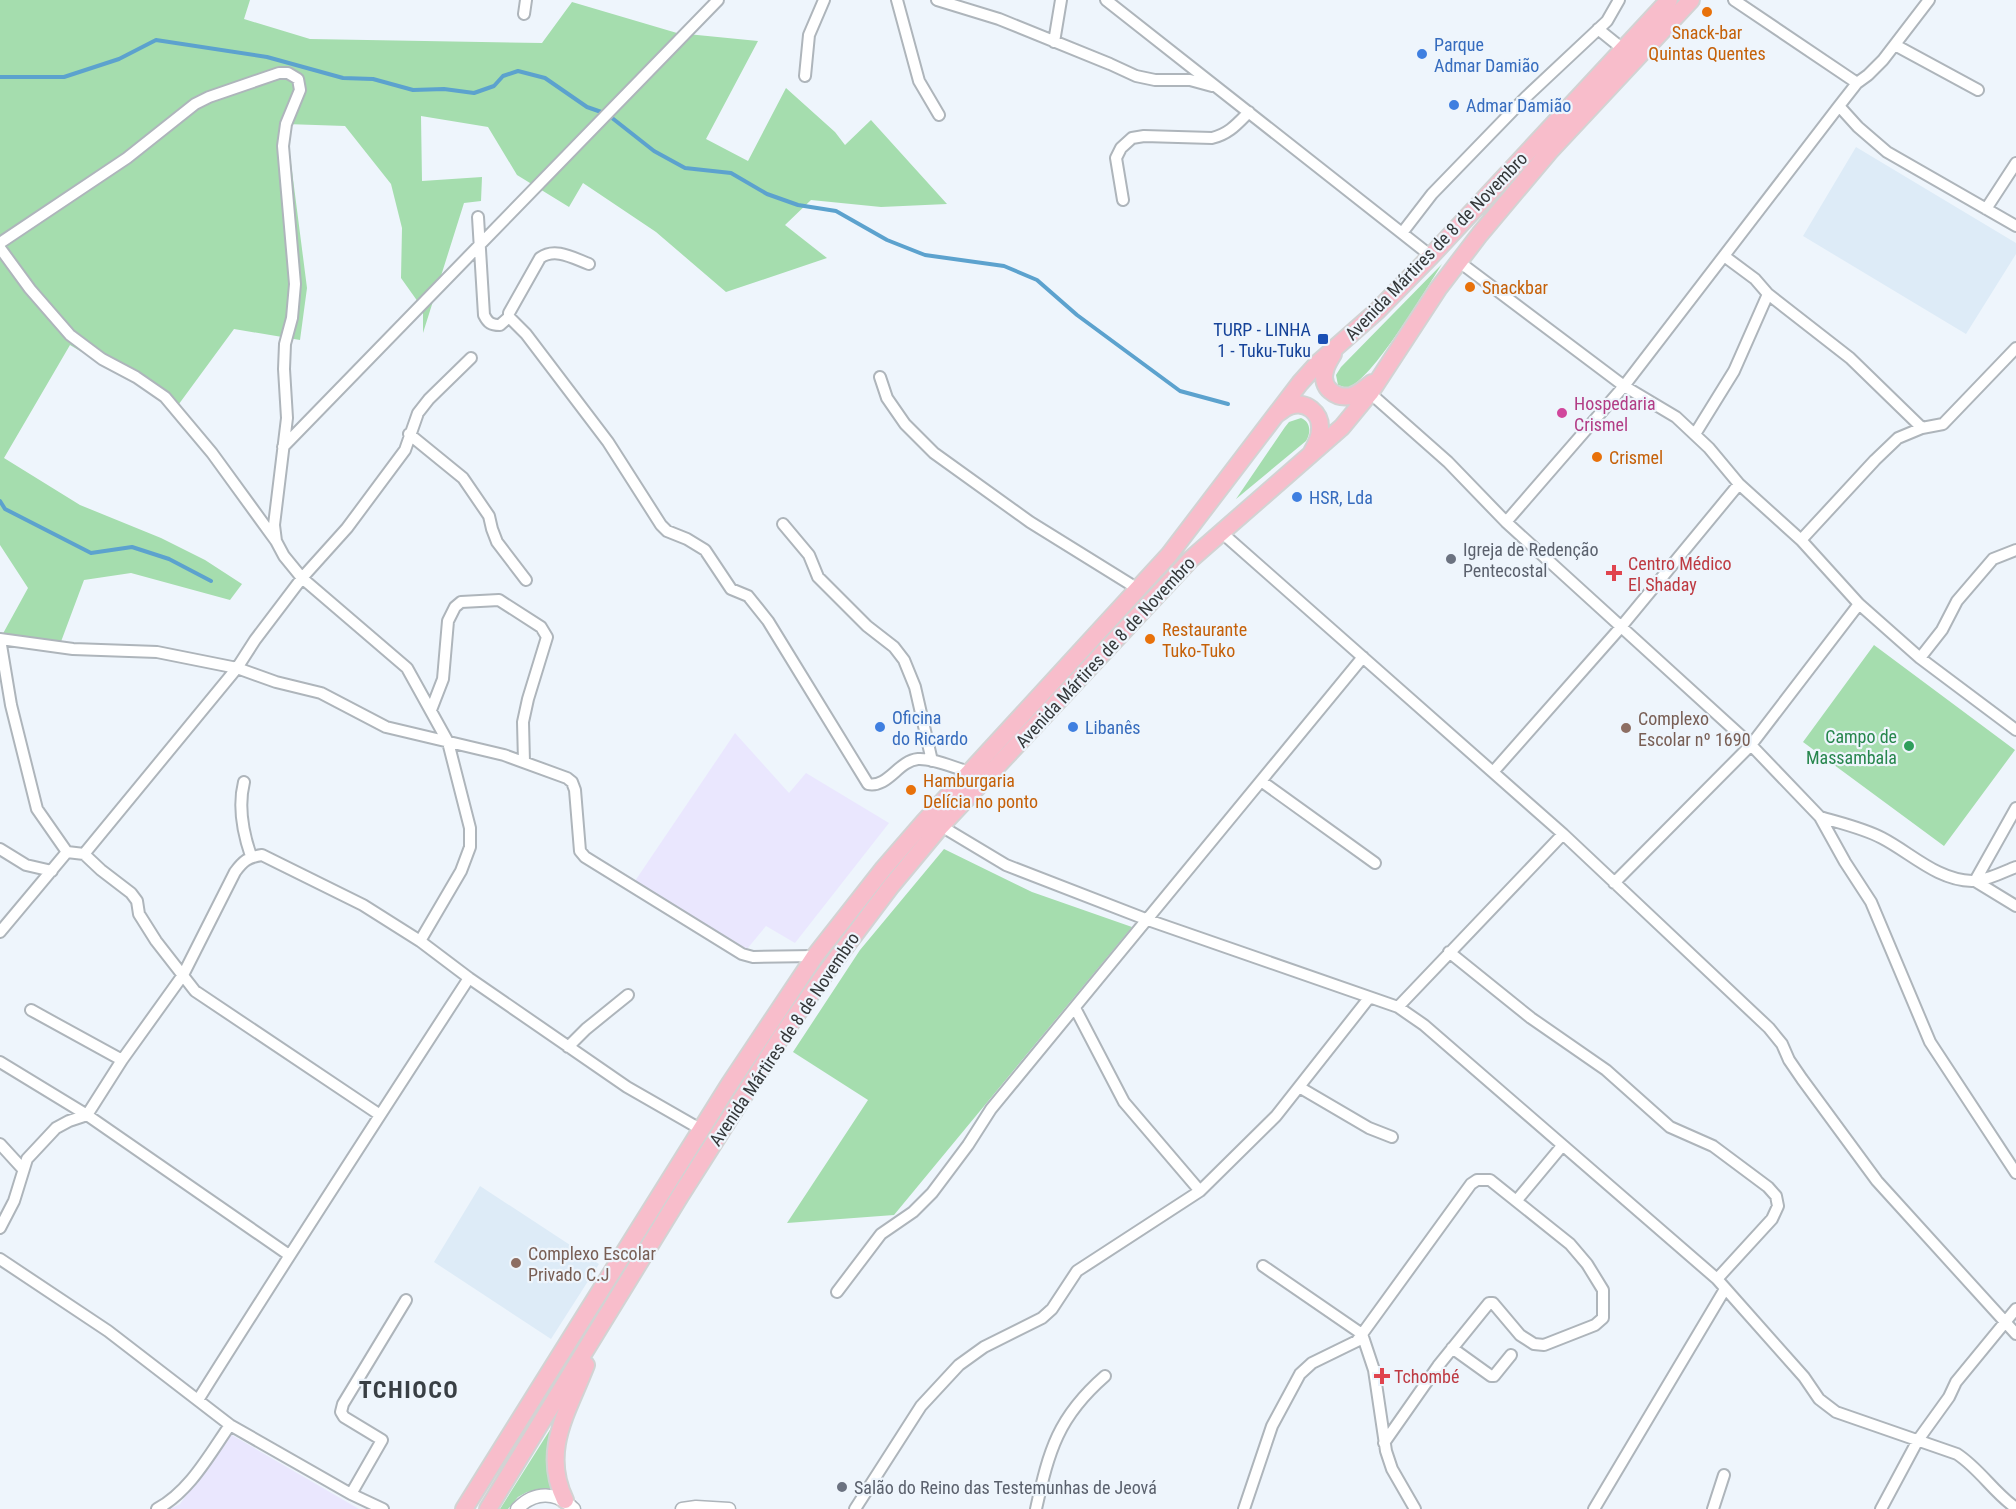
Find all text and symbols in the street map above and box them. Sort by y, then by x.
marker: Snack-bar Quintas Quentes [1700,5,1714,19]
place label: Snack-bar Quintas Quentes [1648,22,1766,64]
place label: Parque Admar Damião [1434,34,1539,76]
marker: Parque Admar Damião [1415,47,1429,61]
place label: Admar Damião [1466,95,1571,116]
marker: Admar Damião [1447,98,1461,112]
street label: Avenida Mártires de 8 de Novembro [1341,148,1531,344]
place label: Snackbar [1482,277,1549,298]
marker: Snackbar [1463,280,1477,294]
place label: TURP - LINHA 1 - Tuku-Tuku [1213,319,1312,361]
marker: TURP - LINHA 1 - Tuku-Tuku [1316,332,1330,346]
place label: Hospedaria Crismel [1574,393,1656,435]
marker: Hospedaria Crismel [1555,406,1569,420]
place label: Crismel [1609,447,1663,468]
marker: Crismel [1590,450,1604,464]
place label: HSR, Lda [1309,487,1373,508]
marker: HSR, Lda [1290,490,1304,504]
place label: Igreja de Redenção Pentecostal [1463,539,1598,581]
street label: Avenida Mártires de 8 de Novembro [1011,552,1199,752]
marker: Igreja de Redenção Pentecostal [1444,552,1458,566]
place label: Centro Médico El Shaday [1628,553,1732,595]
marker: Centro Médico El Shaday [1605,564,1623,582]
place label: Restaurante Tuko-Tuko [1162,619,1247,661]
marker: Restaurante Tuko-Tuko [1143,632,1157,646]
place label: Oficina do Ricardo [892,707,968,749]
place label: Complexo Escolar nº 1690 [1638,708,1751,750]
place label: Libanês [1085,717,1141,738]
marker: Oficina do Ricardo [873,720,887,734]
marker: Libanês [1066,720,1080,734]
marker: Complexo Escolar nº 1690 [1619,721,1633,735]
place label: Campo de Massambala [1806,726,1897,768]
marker: Campo de Massambala [1902,739,1916,753]
place label: Hamburgaria Delícia no ponto [923,770,1038,812]
marker: Hamburgaria Delícia no ponto [904,783,918,797]
street label: Avenida Mártires de 8 de Novembro [705,928,863,1150]
place label: Complexo Escolar Privado C.J [528,1243,656,1285]
marker: Complexo Escolar Privado C.J [509,1256,523,1270]
place label: Tchombé [1394,1366,1459,1387]
marker: Tchombé [1375,1369,1389,1383]
district label: TCHIOCO [359,1376,459,1404]
place label: Salão do Reino das Testemunhas de Jeová [854,1477,1157,1498]
marker: Salão do Reino das Testemunhas de Jeová [835,1480,849,1494]

